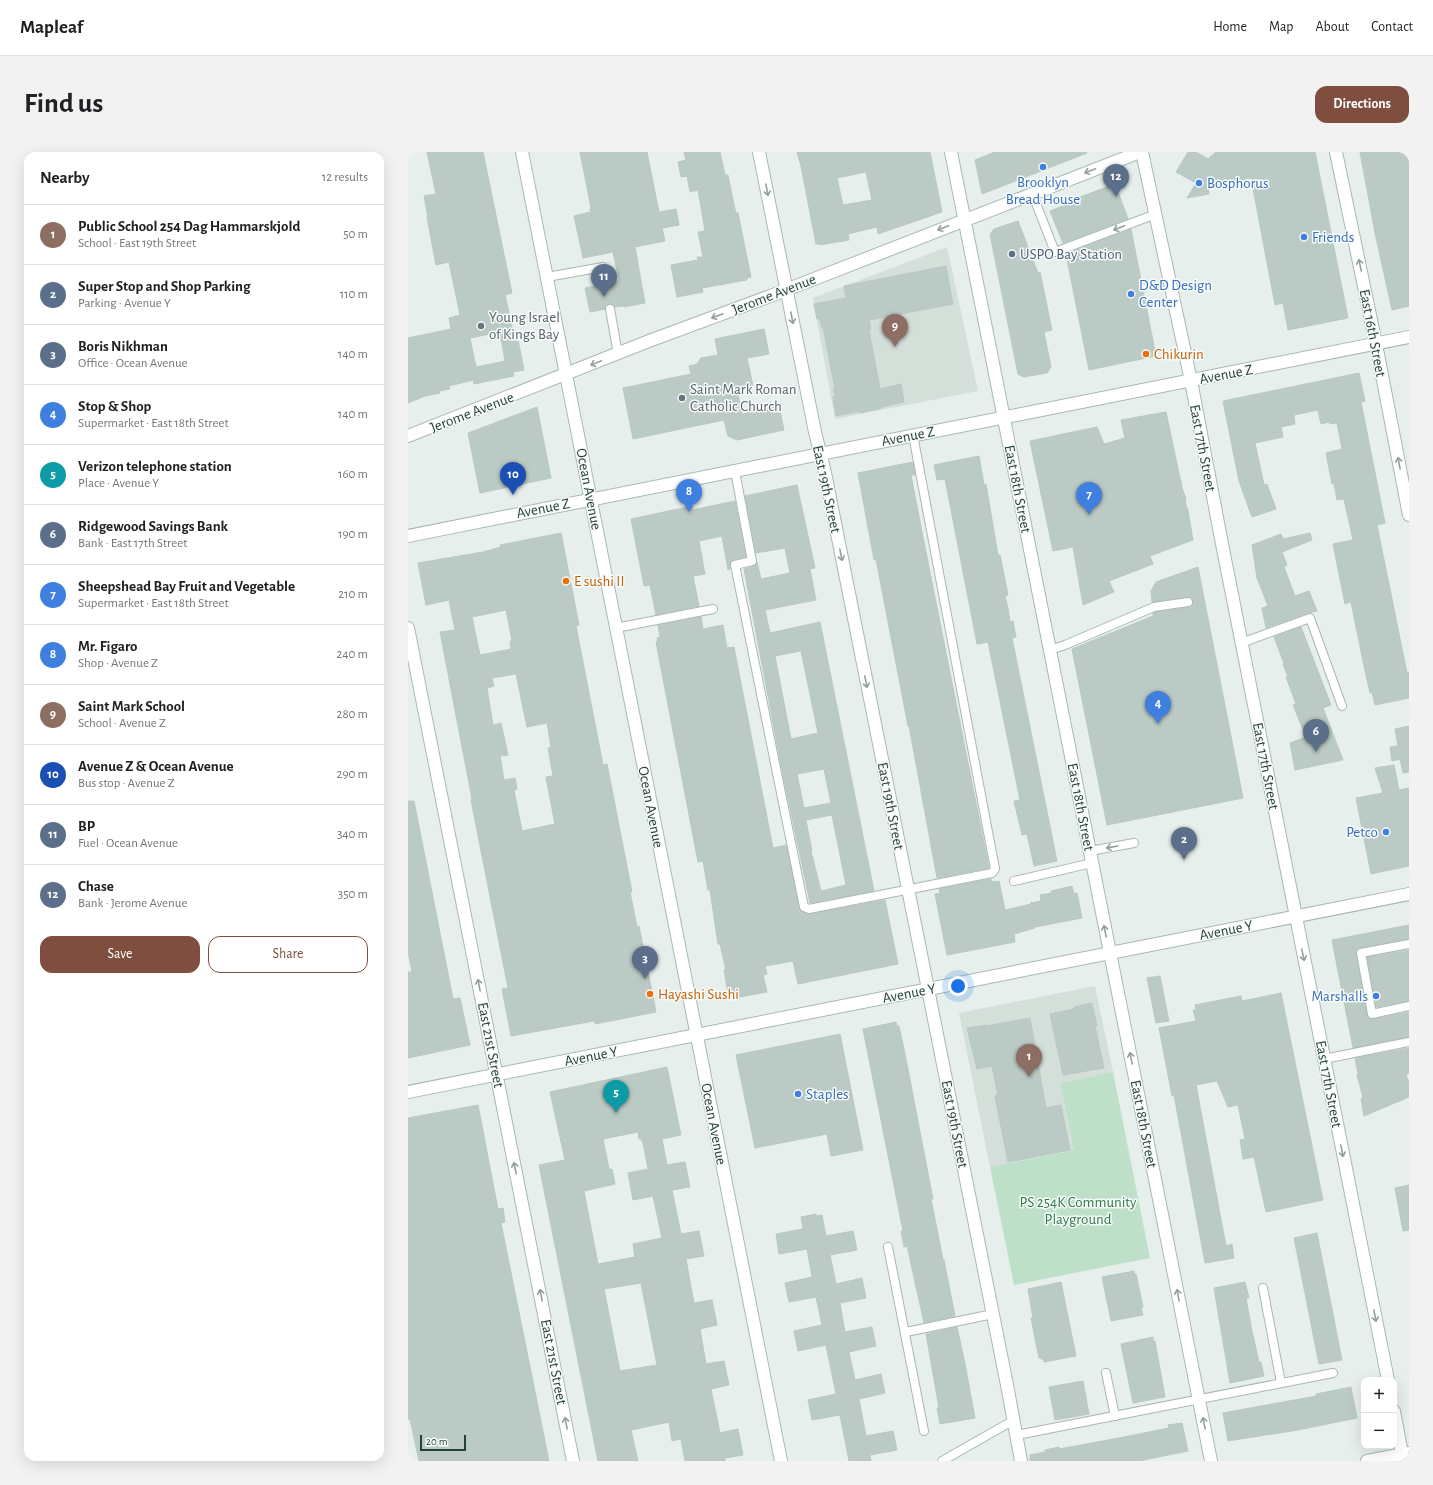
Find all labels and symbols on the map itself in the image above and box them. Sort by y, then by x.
marker: Brooklyn Bread House [1038,162,1048,172]
pin: 12 [1103,164,1129,197]
one-way arrow [1085,168,1097,176]
place label: Brooklyn Bread House [1006,175,1080,207]
place label: Bosphorus [1207,176,1269,191]
marker: Bosphorus [1194,178,1204,188]
one-way arrow [763,183,771,196]
one-way arrow [1114,224,1126,232]
one-way arrow [937,225,949,232]
place label: Friends [1312,230,1354,245]
marker: Friends [1299,232,1309,242]
place label: USPO Bay Station [1020,247,1122,262]
marker: USPO Bay Station [1007,249,1017,259]
one-way arrow [1355,258,1363,271]
pin: 11 [591,264,617,297]
street label: Jerome Avenue [730,272,818,317]
place label: D&D Design Center [1139,278,1212,310]
street label: East 16th Street [1357,288,1388,379]
marker: D&D Design Center [1126,289,1136,299]
place label: Young Israel of Kings Bay [489,310,560,342]
one-way arrow [789,311,797,324]
one-way arrow [711,313,724,320]
pin: 9 [882,314,908,347]
marker: Young Israel of Kings Bay [476,321,486,331]
place label: Chikurin [1154,347,1204,362]
marker: Chikurin [1141,349,1151,359]
one-way arrow [591,359,603,367]
street label: Avenue Z [1198,362,1254,387]
place label: Saint Mark Roman Catholic Church [690,382,797,414]
street label: Jerome Avenue [428,390,516,435]
marker: Saint Mark Roman Catholic Church [677,393,687,403]
street label: East 17th Street [1187,403,1218,493]
street label: Avenue Z [880,424,936,449]
street label: East 19th Street [810,444,843,535]
street label: East 18th Street [1002,444,1033,535]
street label: Ocean Avenue [573,447,604,531]
one-way arrow [1395,456,1403,469]
pin: 10 [500,462,526,495]
pin: 8 [676,479,702,512]
pin: 7 [1076,482,1102,515]
street label: Avenue Z [515,496,571,521]
one-way arrow [837,548,845,561]
place label: E sushi II [574,574,624,589]
marker: E sushi II [561,576,571,586]
one-way arrow [863,675,871,688]
pin: 4 [1145,691,1171,724]
pin: 6 [1303,719,1329,752]
street label: East 17th Street [1250,721,1281,811]
street label: East 19th Street [875,761,906,852]
street label: East 18th Street [1065,762,1096,853]
street label: Ocean Avenue [635,765,666,849]
place label: Petco [1346,825,1378,840]
pin: 2 [1171,827,1197,860]
marker: Petco [1381,827,1391,837]
one-way arrow [1106,843,1119,851]
street label: Avenue Y [1198,918,1254,943]
one-way arrow [1101,924,1109,937]
pin: 3 [632,946,658,979]
one-way arrow [1300,948,1308,961]
your location [948,976,968,996]
one-way arrow [475,979,483,992]
street label: Avenue Y [881,981,937,1006]
place label: Hayashi Sushi [658,987,739,1002]
marker: Hayashi Sushi [645,989,655,999]
place label: Marshalls [1311,989,1368,1004]
marker: Marshalls [1371,991,1381,1001]
street label: East 21st Street [475,1001,506,1089]
street label: East 17th Street [1313,1039,1344,1129]
street label: Avenue Y [563,1044,619,1069]
pin: 1 [1016,1044,1042,1077]
one-way arrow [1126,1052,1134,1065]
street label: East 19th Street [939,1079,970,1170]
street label: East 18th Street [1128,1079,1159,1170]
pin: 5 [603,1080,629,1113]
street label: Ocean Avenue [698,1082,729,1166]
place label: Staples [806,1087,849,1102]
marker: Staples [793,1089,803,1099]
one-way arrow [1338,1144,1346,1157]
one-way arrow [511,1162,519,1175]
park label: PS 254K Community Playground [1020,1195,1137,1227]
one-way arrow [536,1289,544,1302]
one-way arrow [1174,1289,1182,1302]
one-way arrow [1372,1309,1380,1322]
street label: East 21st Street [538,1318,569,1406]
one-way arrow [561,1417,569,1430]
one-way arrow [1199,1417,1207,1430]
scale bar [420,1433,466,1452]

